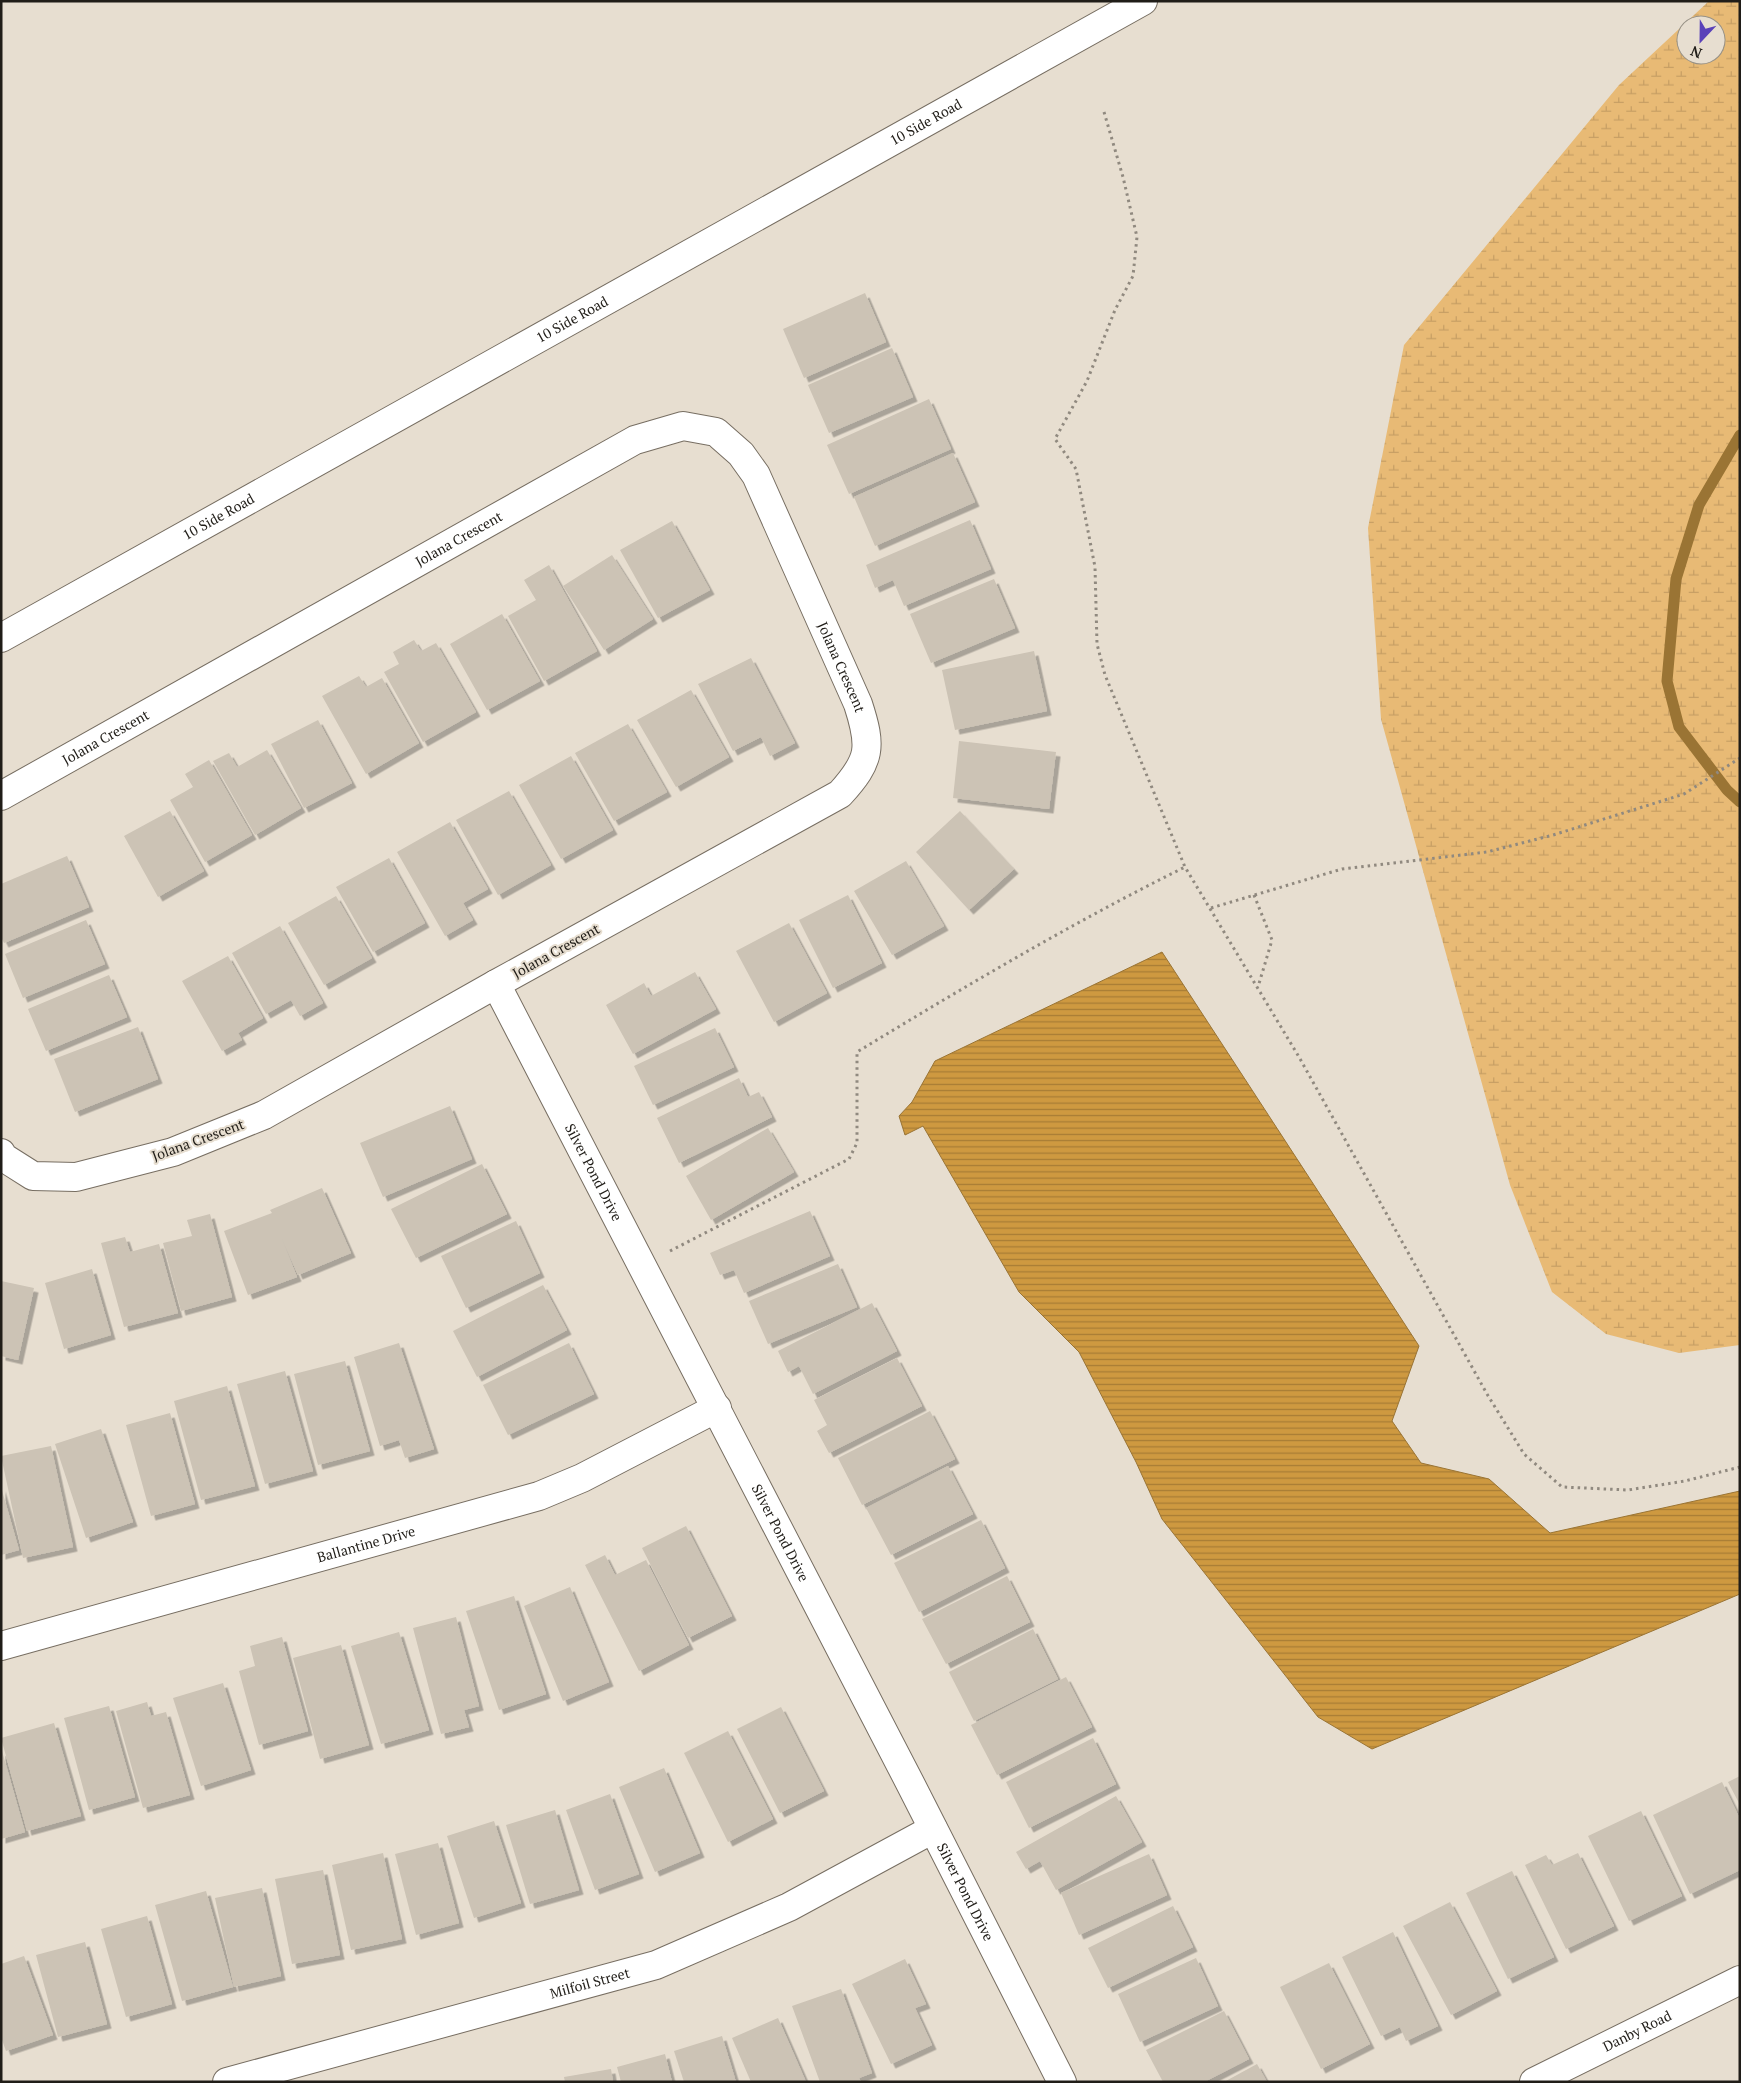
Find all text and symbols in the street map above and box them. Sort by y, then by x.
north arrow [1676,15,1726,65]
text: N [1687,42,1704,63]
street label: 10 Side Road [886,94,965,149]
street label: 10 Side Road [533,291,611,347]
street label: 10 Side Road [179,488,258,544]
street label: Jolana Crescent [412,506,506,571]
street label: Jolana Crescent [814,619,870,715]
street label: Jolana Crescent [58,704,153,769]
street label: Jolana Crescent [509,918,603,982]
street label: Jolana Crescent [149,1114,247,1165]
street label: Silver Pond Drive [561,1120,627,1224]
street label: Silver Pond Drive [748,1480,814,1585]
street label: Ballantine Drive [315,1521,417,1566]
street label: Silver Pond Drive [933,1840,999,1944]
street label: Milfoil Street [548,1962,633,2003]
street label: Danby Road [1599,2005,1675,2056]

